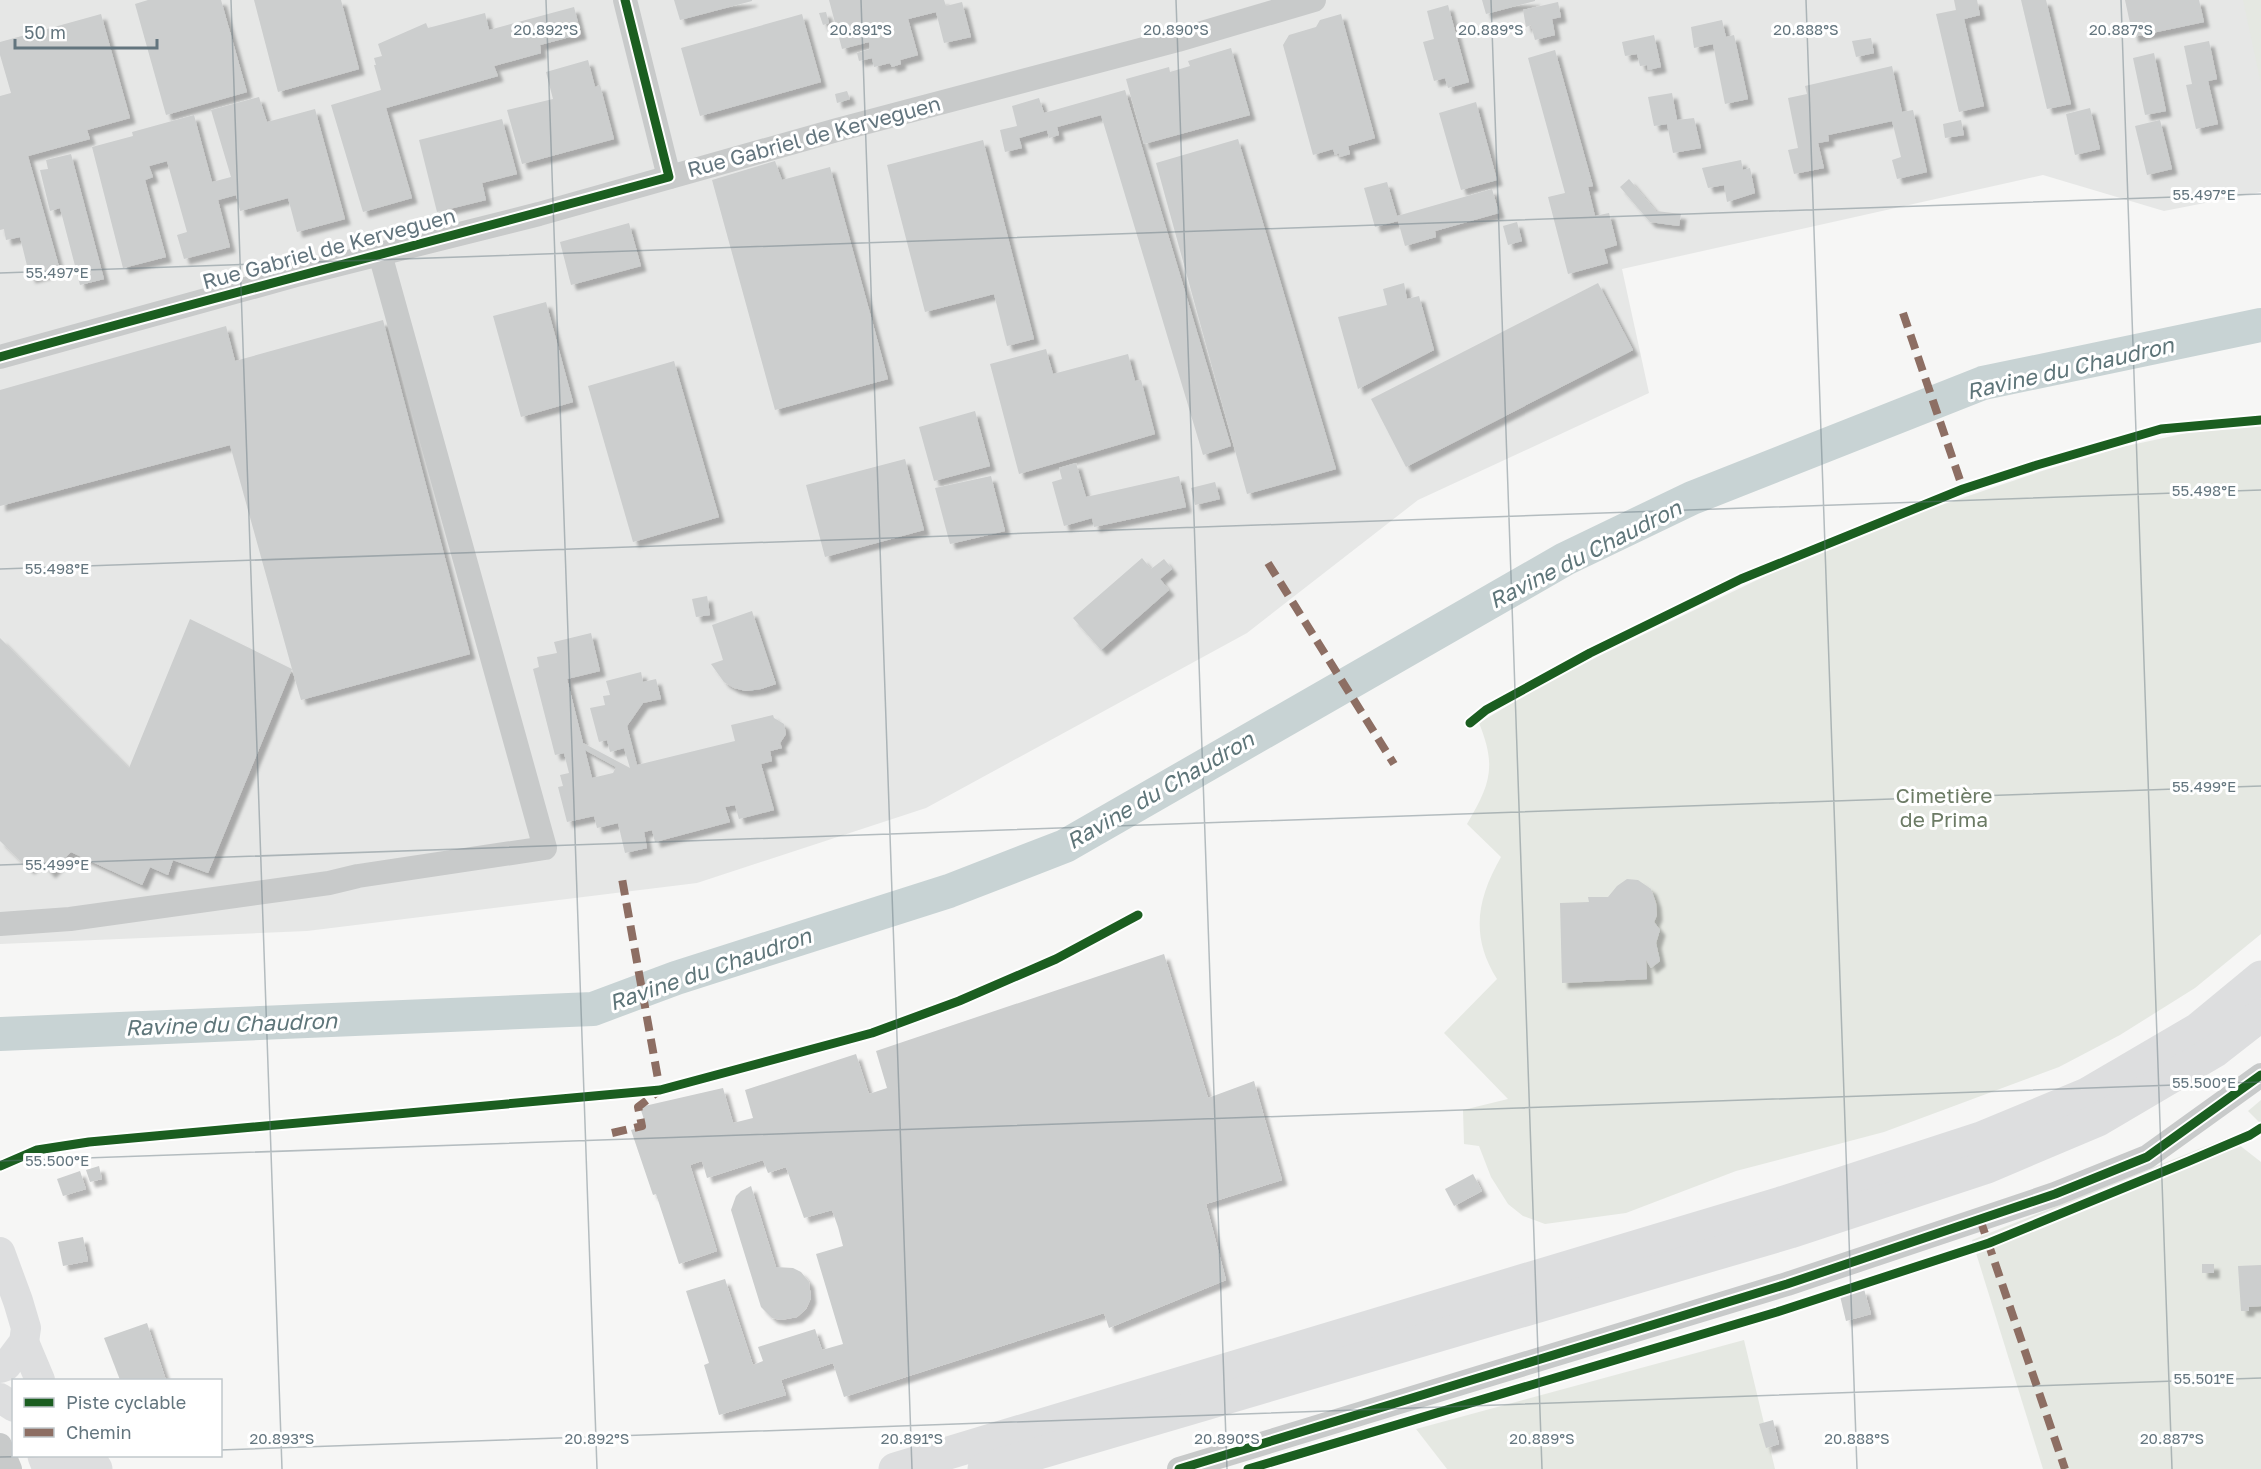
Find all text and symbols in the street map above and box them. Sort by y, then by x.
scale bar [15,12,158,50]
text: 20.892°S [514,20,578,38]
text: 20.891°S [830,20,892,38]
text: 20.890°S [1143,20,1209,38]
text: 20.889°S [1458,20,1524,38]
text: 20.888°S [1773,20,1839,38]
text: 20.887°S [2089,20,2153,38]
text: 50 m [24,21,66,43]
street label: Rue Gabriel de Kerveguen [684,90,943,182]
text: 55.497°E [2172,185,2236,203]
street label: Rue Gabriel de Kerveguen [199,202,458,294]
text: 55.497°E [25,263,89,281]
water label: Ravine du Chaudron [1964,330,2178,405]
text: 55.498°E [2172,481,2236,499]
water label: Ravine du Chaudron [1484,493,1687,614]
text: 55.498°E [25,559,89,577]
water label: Ravine du Chaudron [1061,724,1260,854]
text: 55.499°E [2172,777,2236,795]
park label: Cimetière de Prima [1895,782,1993,832]
text: 55.499°E [25,855,89,873]
water label: Ravine du Chaudron [605,921,816,1016]
water label: Ravine du Chaudron [125,1006,339,1041]
text: 55.500°E [2172,1073,2236,1091]
text: 55.500°E [25,1151,89,1169]
text: 55.501°E [2174,1369,2234,1387]
legend [12,1379,222,1457]
text: Piste cyclable [66,1391,186,1413]
text: Chemin [66,1421,132,1443]
text: 20.893°S [250,1429,314,1447]
text: 20.892°S [565,1429,629,1447]
text: 20.891°S [881,1429,943,1447]
text: 20.890°S [1194,1429,1260,1447]
text: 20.889°S [1509,1429,1575,1447]
text: 20.888°S [1824,1429,1890,1447]
text: 20.887°S [2140,1429,2204,1447]

